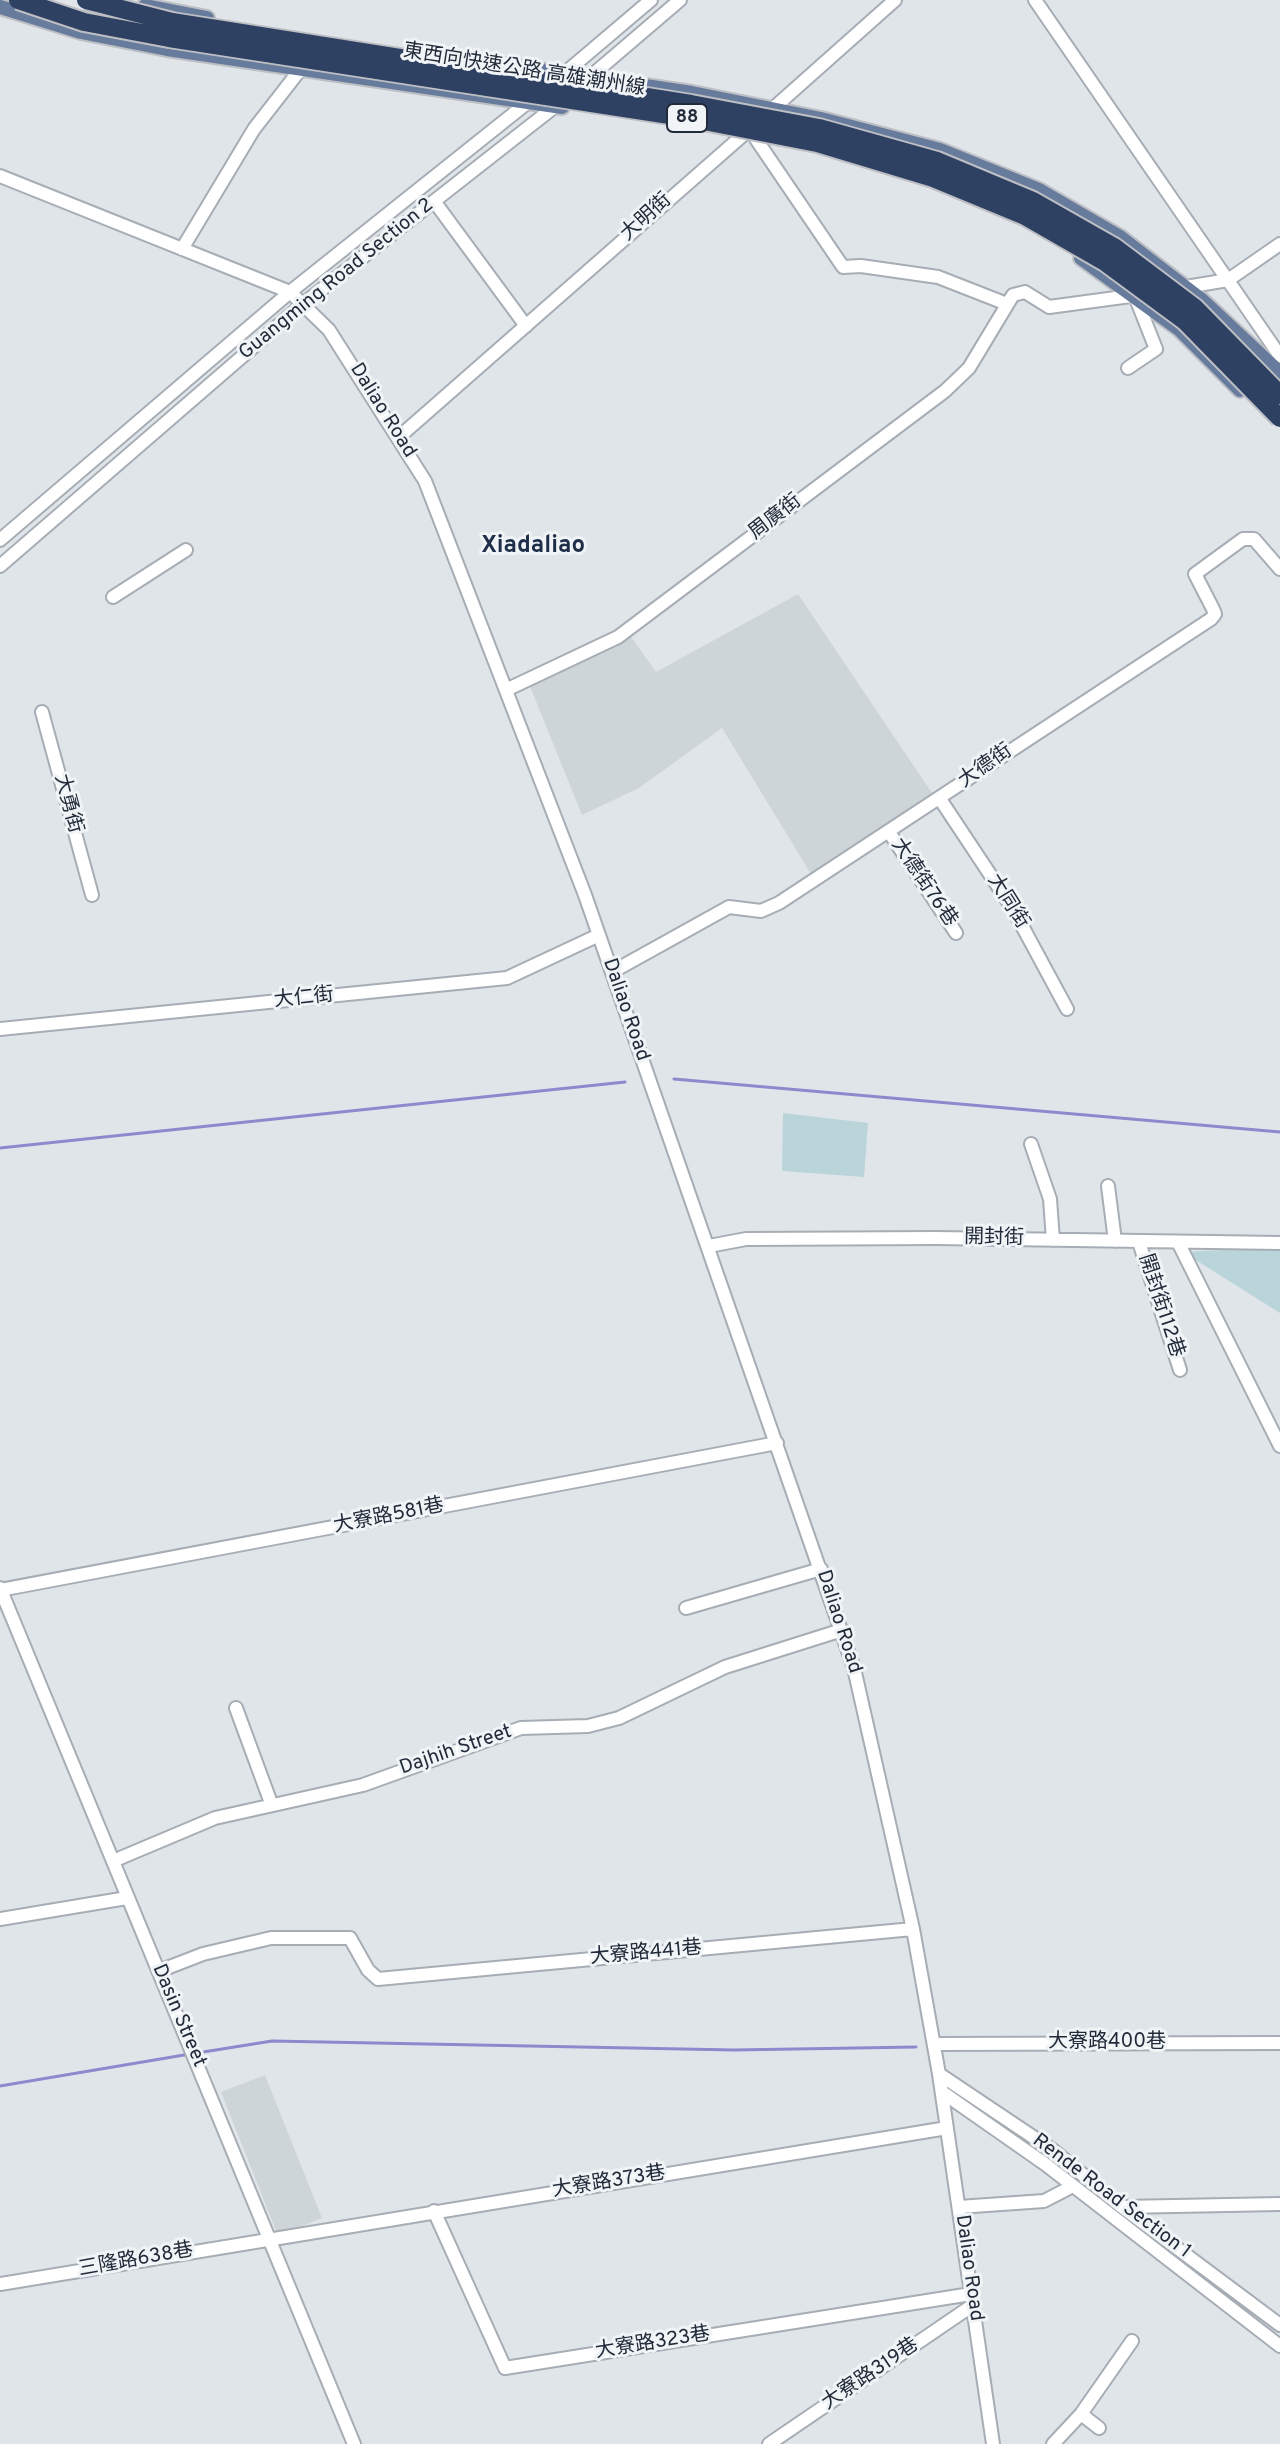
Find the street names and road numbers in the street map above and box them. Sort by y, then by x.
street label: 東西向快速公路 高雄潮州線 [401,40,647,102]
road number: 88 [667,104,707,132]
street label: 大明街 [617,189,677,247]
street label: Guangming Road Section 2 [235,194,439,366]
street label: Daliao Road [343,359,421,463]
street label: 周廣街 [745,490,807,546]
street label: 大德街 [955,740,1017,794]
street label: 大勇街 [48,772,86,836]
street label: 大德街76巷 [885,834,961,932]
street label: 大同街 [981,870,1033,934]
street label: Daliao Road [596,955,654,1065]
street label: 大仁街 [273,984,335,1014]
street label: 開封街 [964,1226,1024,1252]
street label: 開封街112巷 [1132,1251,1188,1361]
street label: 大寮路581巷 [332,1495,446,1539]
street label: Daliao Road [810,1567,866,1677]
street label: Dajhih Street [397,1721,515,1781]
street label: 大寮路441巷 [589,1937,703,1971]
street label: Dasin Street [146,1961,210,2071]
street label: 大寮路400巷 [1048,2031,1166,2055]
street label: Rende Road Section 1 [1027,2130,1195,2264]
street label: 大寮路373巷 [551,2162,667,2204]
street label: Daliao Road [949,2213,987,2323]
street label: 三隆路638巷 [77,2239,195,2283]
street label: 大寮路323巷 [594,2323,712,2365]
street label: 大寮路319巷 [818,2334,924,2416]

